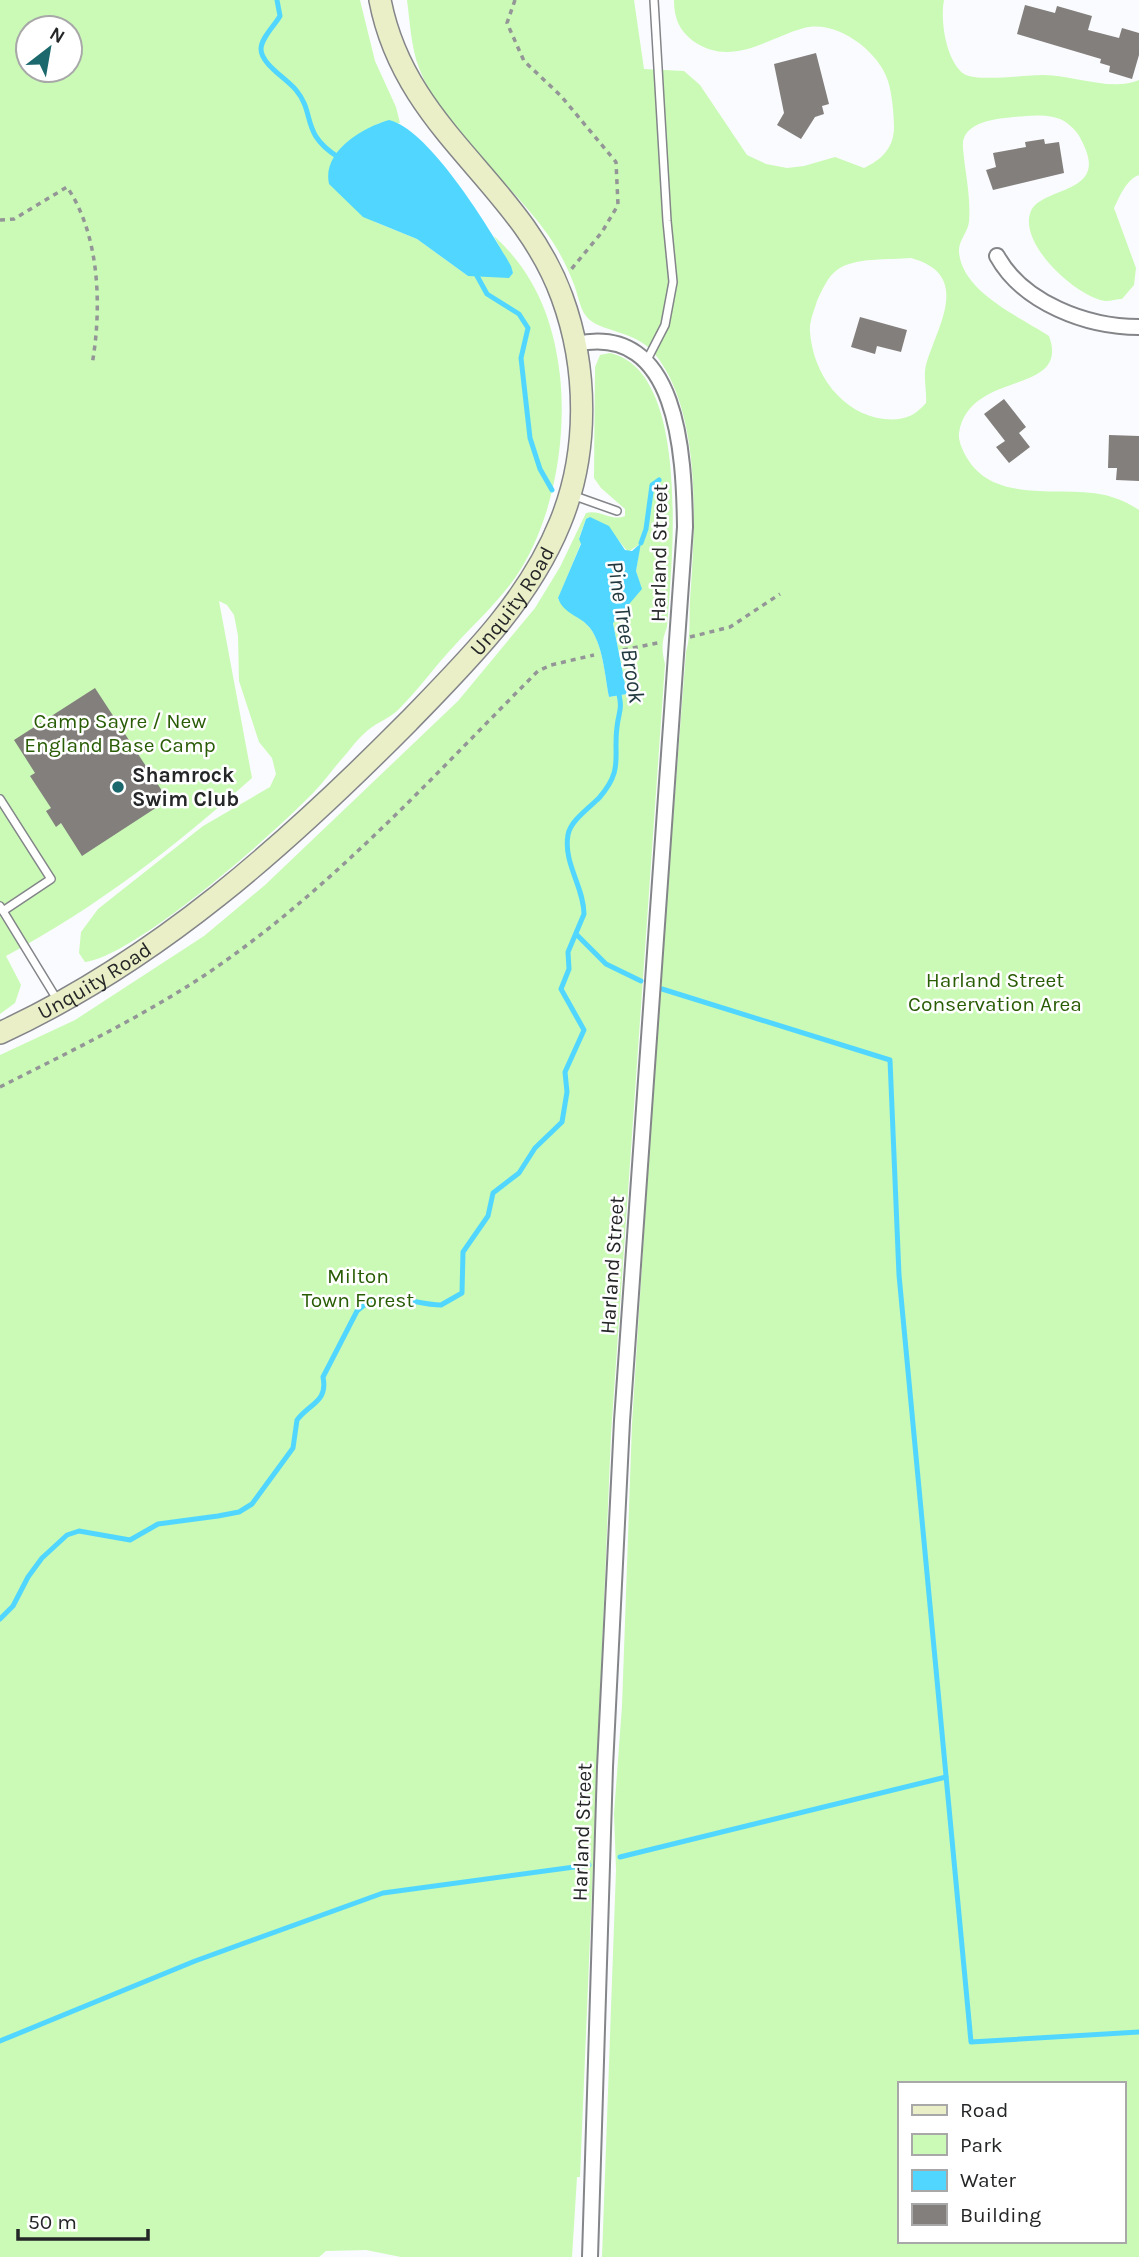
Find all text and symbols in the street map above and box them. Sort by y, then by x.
north arrow [14,14,84,84]
text: N [46,22,69,48]
street label: Harland Street [646,484,672,622]
street label: Unquity Road [465,542,559,660]
water label: Pine Tree Brook [601,559,651,705]
park label: Camp Sayre / New England Base Camp [24,709,216,757]
place label: Shamrock Swim Club [132,763,239,811]
marker: Shamrock Swim Club [110,779,126,795]
street label: Unquity Road [34,937,156,1024]
park label: Harland Street Conservation Area [908,968,1082,1016]
street label: Harland Street [595,1195,629,1335]
park label: Milton Town Forest [302,1264,414,1312]
street label: Harland Street [568,1762,596,1902]
legend [898,2082,1125,2243]
text: Road [960,2098,1008,2122]
text: Park [960,2133,1003,2157]
text: Water [960,2168,1016,2192]
scale bar [18,2198,147,2242]
text: Building [960,2203,1041,2227]
text: 50 m [28,2210,77,2234]

